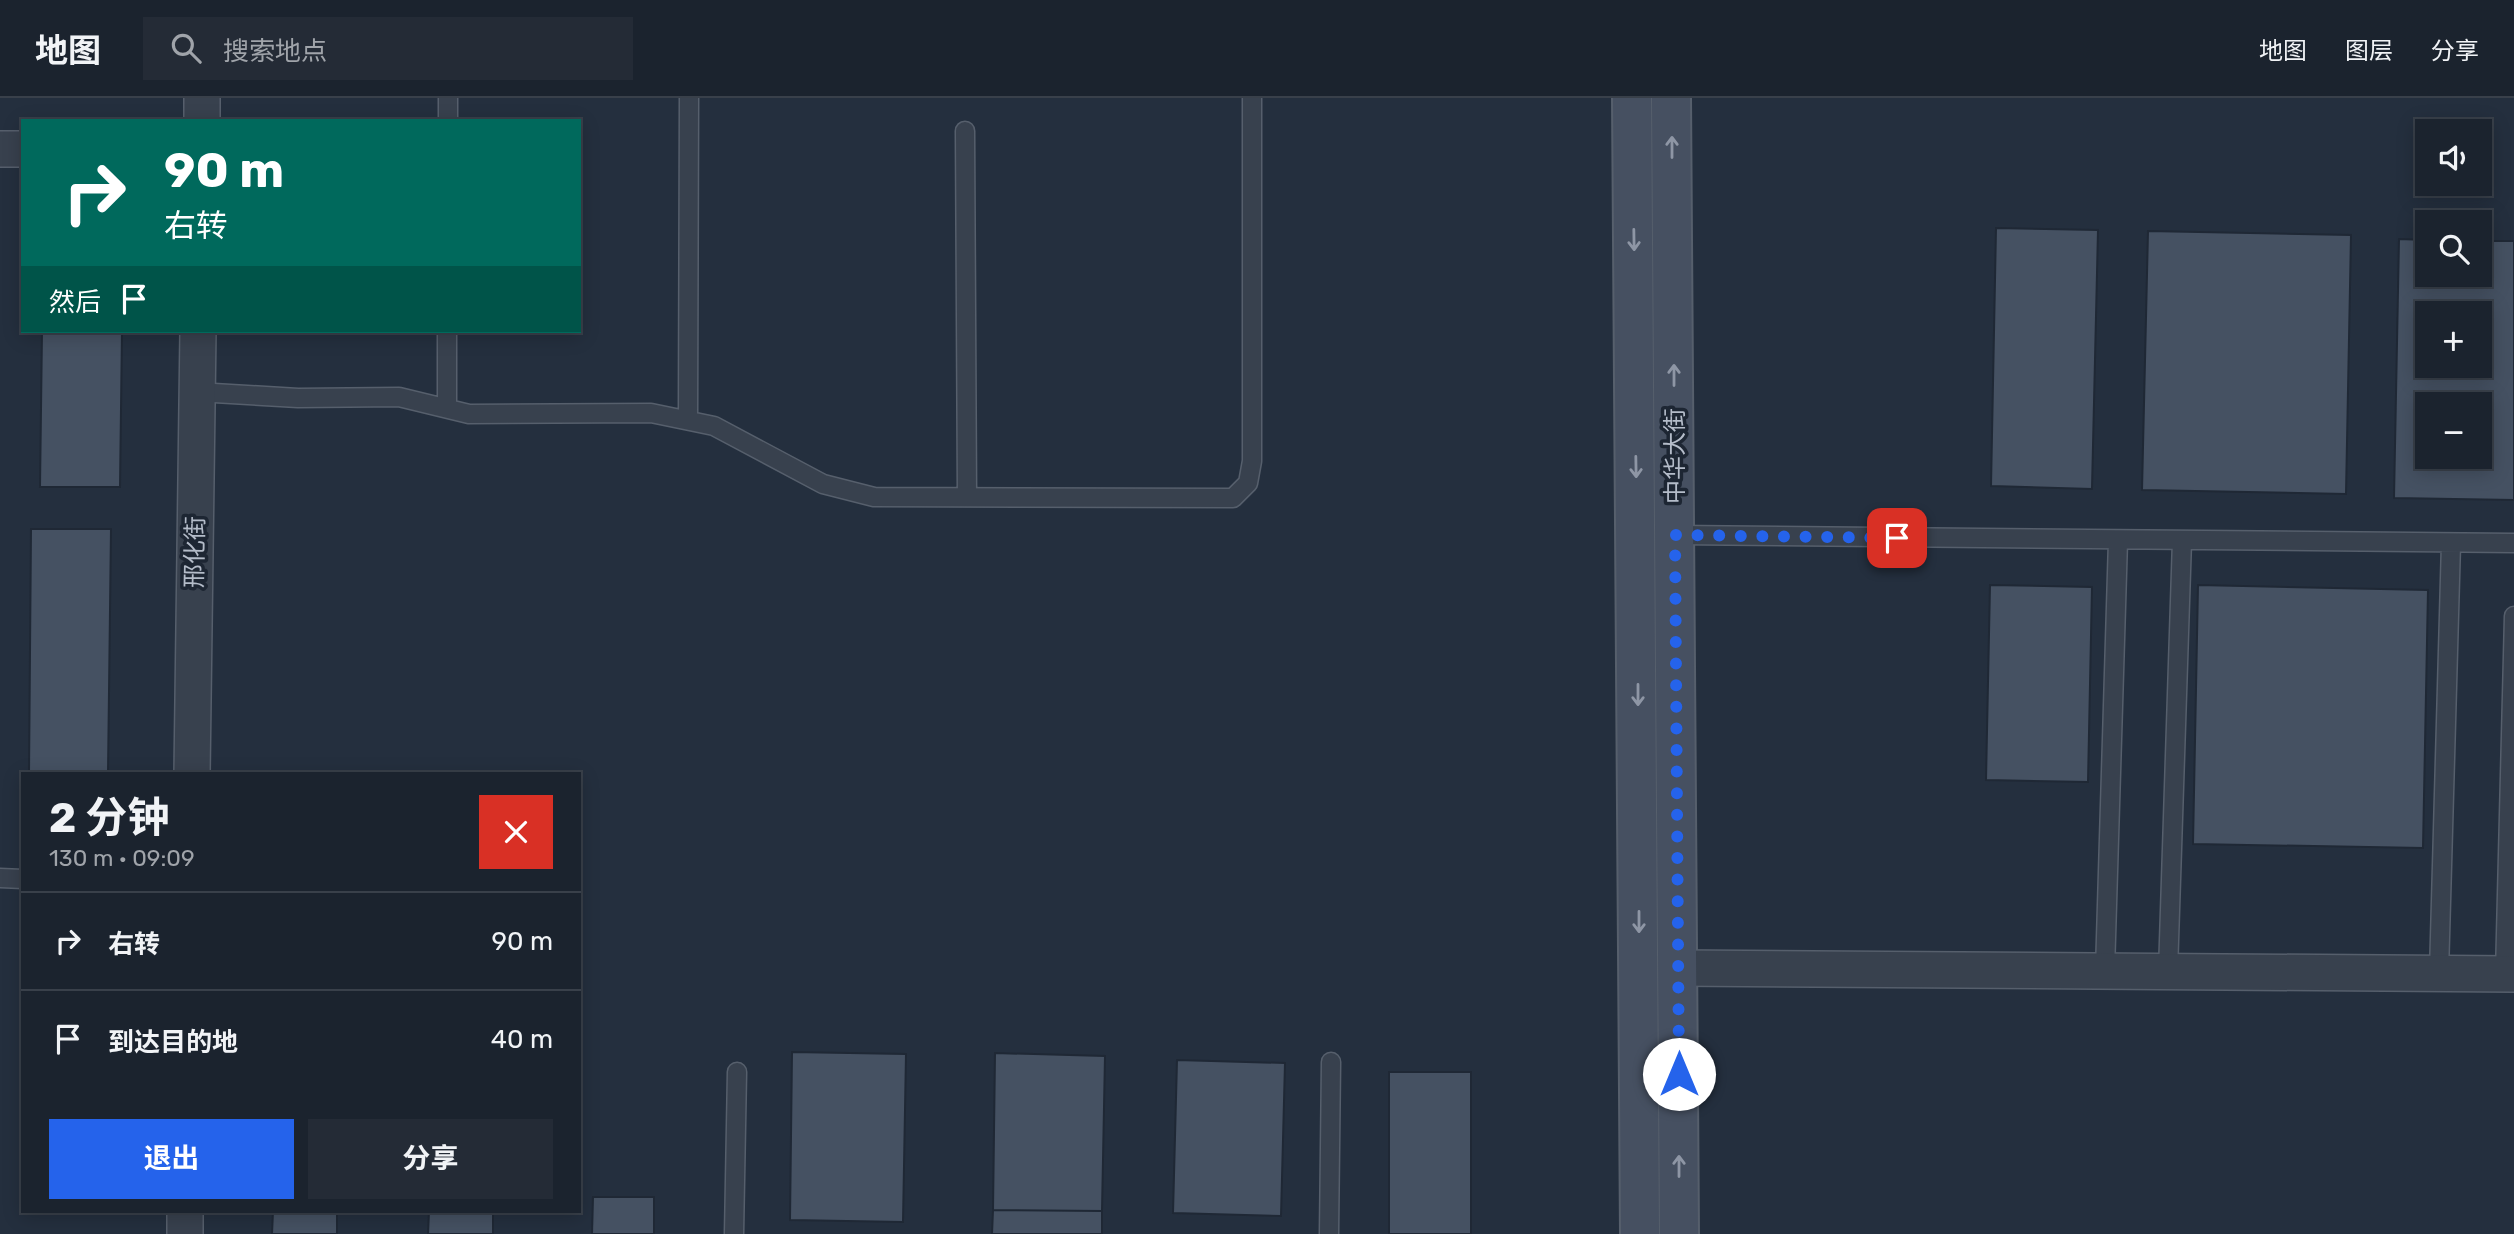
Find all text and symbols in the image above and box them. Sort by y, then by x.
search box [143,17,633,80]
icon: search [167,29,205,67]
text: 地图 [35,31,101,70]
text: 搜索地点 [223,36,327,67]
text: 地图 [2259,37,2307,65]
text: 图层 [2345,37,2393,65]
text: 分享 [2431,37,2479,65]
map controls [2415,119,2492,469]
button: sound [2415,119,2492,196]
one-way arrow [1665,136,1679,159]
text: 90 m [164,141,284,199]
icon: right [49,147,140,238]
text: 右转 [164,207,228,245]
button: search [2415,210,2492,287]
one-way arrow [1627,228,1640,251]
icon: arrive [115,280,153,318]
text: 然后 [49,287,101,318]
button: + [2415,301,2492,378]
one-way arrow [1667,364,1681,387]
button: − [2415,392,2492,469]
street label: 中华大街 [1661,408,1689,504]
one-way arrow [1629,455,1642,478]
pin [1867,508,1927,568]
street label: 邢化街 [180,516,210,588]
icon: arrive [1878,519,1916,557]
one-way arrow [1631,683,1644,706]
text: 2 分钟 [49,793,169,843]
button: close [479,795,553,869]
text: 130 m · 09:09 [49,844,195,872]
one-way arrow [1632,910,1646,933]
icon: right [49,922,87,960]
text: 90 m [492,926,553,957]
text: 右转 [108,929,160,960]
icon: arrive [49,1020,87,1058]
text: 40 m [491,1024,553,1055]
text: 到达目的地 [108,1027,238,1058]
position arrow [1642,1037,1716,1111]
button: 退出 [49,1119,294,1199]
button: 分享 [308,1119,553,1199]
one-way arrow [1672,1155,1686,1178]

